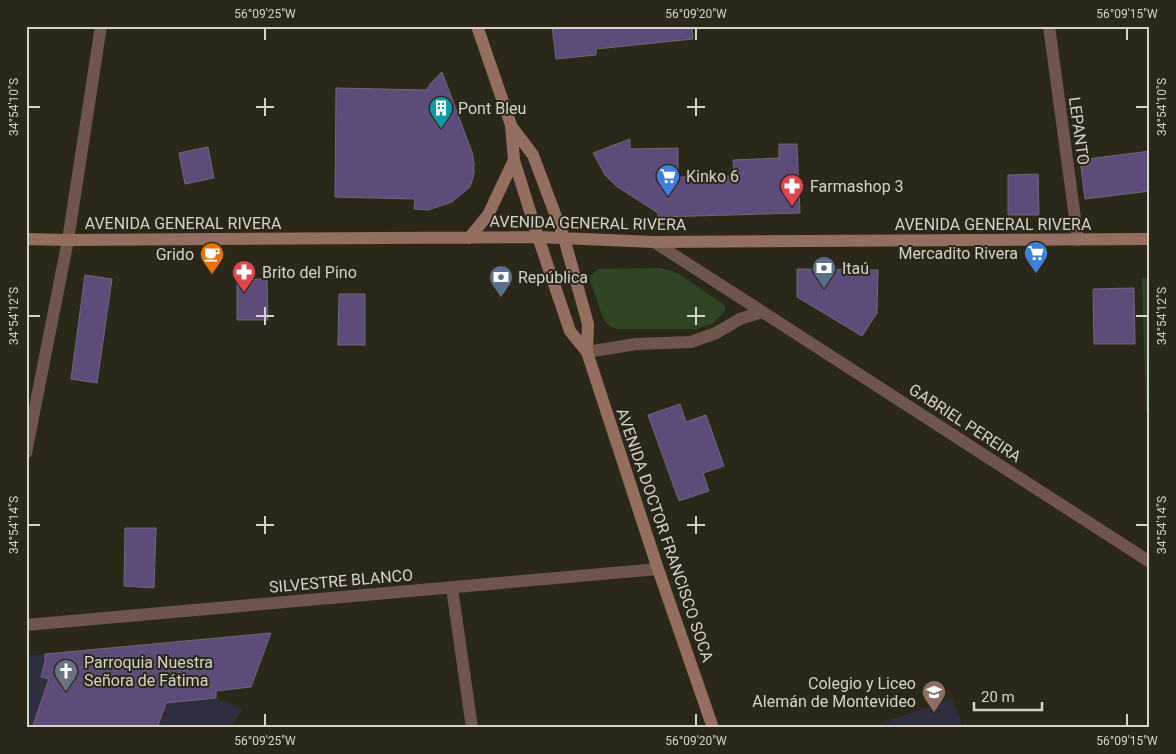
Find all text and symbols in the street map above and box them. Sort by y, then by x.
text: 56°09'25"W [234,7,296,21]
text: 56°09'20"W [665,7,727,21]
text: 56°09'15"W [1096,7,1158,21]
text: 34°54'10"S [7,78,21,136]
text: 34°54'10"S [1155,78,1169,136]
building icon: Pont Bleu [428,95,454,129]
street label: LEPANTO [1065,96,1093,166]
place label: Pont Bleu [458,99,526,118]
supermarket icon: Kinko 6 [655,163,681,197]
place label: Kinko 6 [686,167,739,186]
pharmacy icon: Farmashop 3 [779,173,805,207]
place label: Farmashop 3 [810,177,904,196]
street label: AVENIDA GENERAL RIVERA [489,212,687,234]
street label: AVENIDA GENERAL RIVERA [85,214,282,233]
street label: AVENIDA GENERAL RIVERA [895,215,1092,234]
supermarket icon: Mercadito Rivera [1023,240,1049,274]
cafe icon: Grido [199,241,225,275]
place label: Mercadito Rivera [898,244,1018,263]
place label: Grido [156,245,194,264]
bank icon: Itaú [811,255,837,289]
pharmacy icon: Brito del Pino [231,259,257,293]
place label: Itaú [842,259,869,278]
place label: Brito del Pino [262,263,357,282]
bank icon: República [488,264,514,298]
place label: República [518,268,588,287]
text: 34°54'12"S [7,287,21,345]
text: 34°54'12"S [1155,287,1169,345]
street label: GABRIEL PEREIRA [905,380,1025,467]
street label: AVENIDA DOCTOR FRANCISCO SOCA [613,406,718,665]
text: 34°54'14"S [7,496,21,554]
text: 34°54'14"S [1155,496,1169,554]
street label: SILVESTRE BLANCO [268,565,414,597]
place label: Parroquia Nuestra Señora de Fátima [84,653,213,690]
church icon: Parroquia Nuestra Señora de Fátima [53,658,79,692]
place label: Colegio y Liceo Alemán de Montevideo [752,674,916,711]
school or university icon: Colegio y Liceo Alemán de Montevideo [921,679,947,713]
scale bar [974,679,1041,711]
text: 20 m [981,688,1015,706]
text: 56°09'25"W [234,734,296,748]
text: 56°09'20"W [665,734,727,748]
text: 56°09'15"W [1096,734,1158,748]

